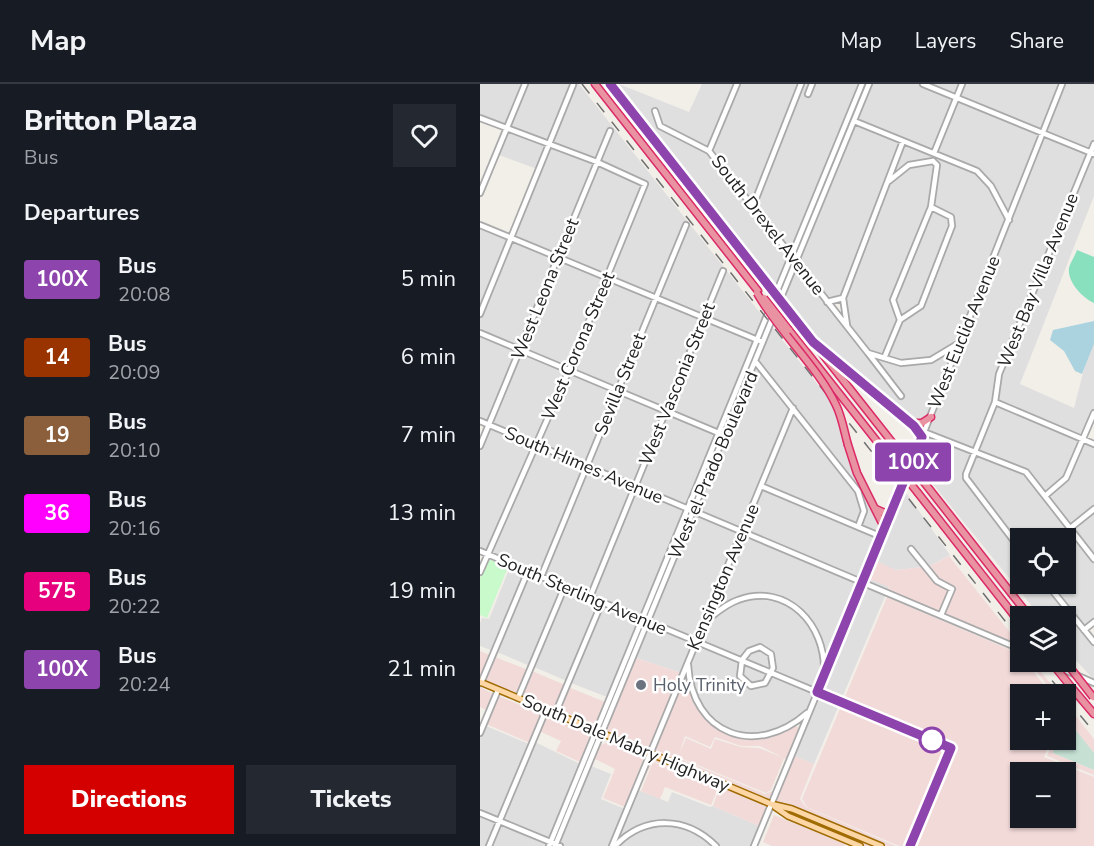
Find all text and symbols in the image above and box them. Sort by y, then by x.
text: Map [30,22,86,60]
text: Map [840,27,882,55]
text: Layers [915,27,976,55]
text: Share [1009,27,1064,55]
text: Britton Plaza [24,102,197,140]
button: heart [393,104,456,167]
text: Bus [24,144,58,171]
street label: South Drexel Avenue [706,150,830,300]
street label: West Bay Villa Avenue [992,189,1084,371]
text: Departures [24,198,139,228]
street label: West Leona Street [506,214,585,363]
text: Bus [118,251,157,281]
street label: West Euclid Avenue [922,252,1006,412]
text: 5 min [401,264,456,294]
text: 100X [36,265,88,293]
street label: West Corona Street [536,267,620,424]
text: 20:08 [118,281,170,308]
street label: West Vasconia Street [633,299,721,469]
text: Bus [108,329,147,359]
street label: Sevilla Street [589,329,652,439]
text: 6 min [401,342,456,372]
text: 14 [44,343,70,371]
text: 20:09 [108,359,161,386]
street label: West el Prado Boulevard [662,367,764,563]
text: Bus [108,407,147,437]
text: 7 min [401,420,456,450]
text: 19 [44,421,70,449]
street label: South Himes Avenue [501,421,667,509]
text: 20:10 [108,437,161,464]
line badge: 100X [871,442,955,482]
text: 100X [887,448,939,476]
text: Bus [108,485,147,515]
text: 13 min [388,498,456,528]
text: 36 [44,499,70,527]
street label: Kensington Avenue [681,500,765,654]
text: 20:16 [108,515,161,542]
map controls [1010,528,1076,828]
button: locate [1010,528,1076,594]
street label: South Sterling Avenue [494,547,670,641]
text: Bus [108,563,147,593]
text: 19 min [388,576,456,606]
text: 575 [38,577,76,605]
text: 20:22 [108,593,161,620]
button: layers [1010,606,1076,672]
text: Bus [118,641,157,671]
text: 21 min [388,654,456,684]
text: 100X [36,655,88,683]
text: 20:24 [118,671,170,698]
place label: Holy Trinity [653,673,747,697]
marker: Holy Trinity [634,678,648,692]
button: + [1010,684,1076,750]
street label: South Dale Mabry Highway [519,688,734,798]
unlabelled marker [919,727,945,753]
button: − [1010,762,1076,828]
button: Directions [24,765,234,834]
button: Tickets [246,765,456,834]

